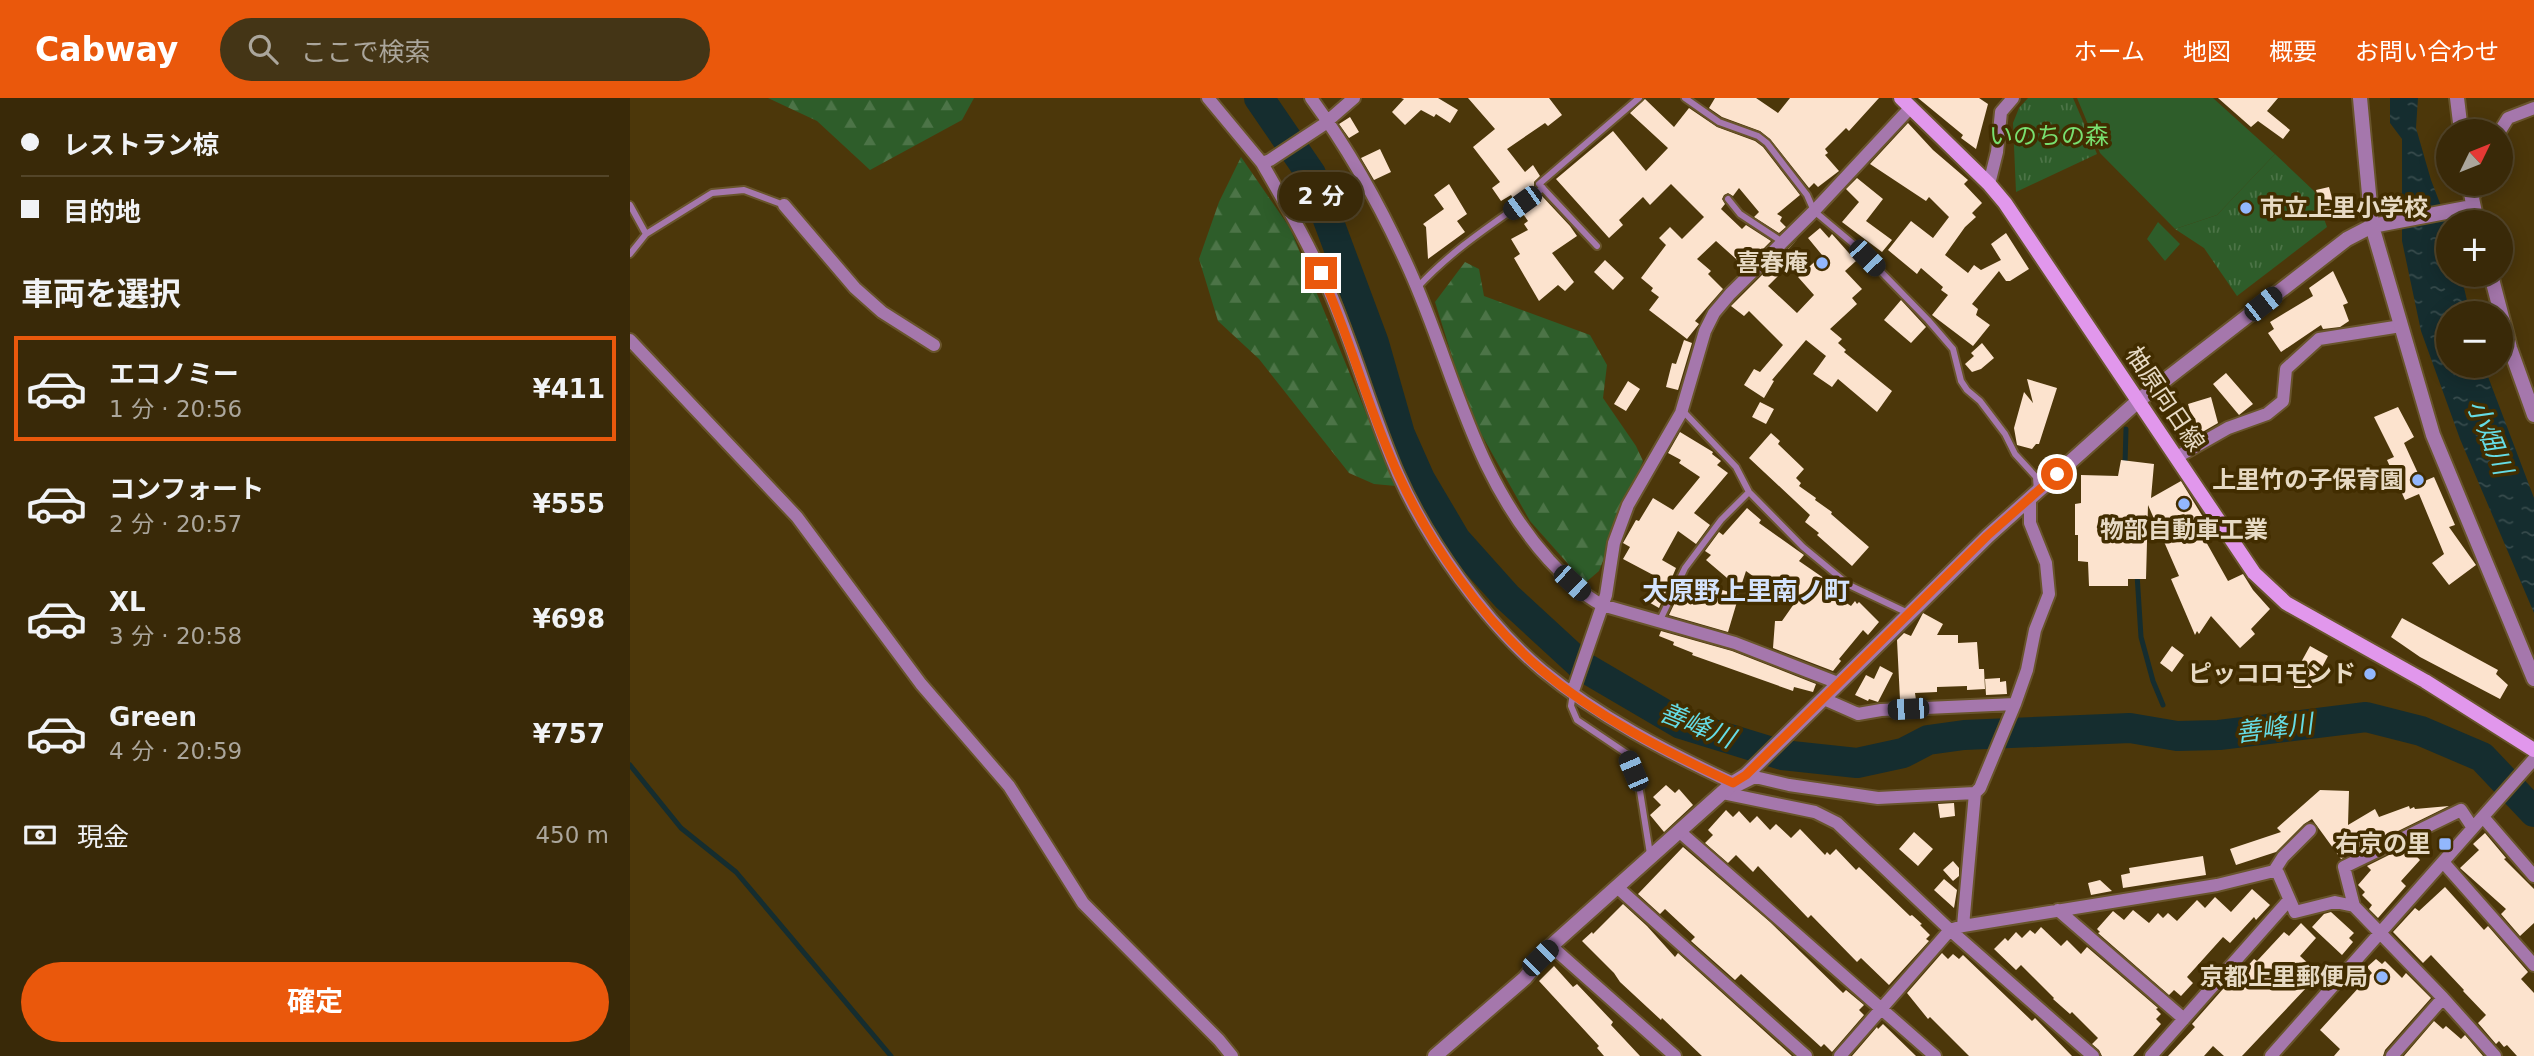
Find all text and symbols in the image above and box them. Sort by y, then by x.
search box [220,18,710,81]
text: Cabway [35,30,178,69]
icon: search [244,30,282,68]
text: ここで検索 [300,37,430,67]
text: ホーム [2074,38,2145,66]
text: 地図 [2183,38,2231,66]
text: 概要 [2269,38,2317,66]
text: お問い合わせ [2355,38,2499,66]
north arrow [2436,119,2513,196]
map controls [2436,119,2513,378]
park label: いのちの森 [1989,122,2109,150]
text: レストラン椋 [63,130,219,160]
callout: 2 分 [1279,172,1363,220]
car [1499,182,1546,224]
text: 2 分 [1297,183,1345,209]
place label: 市立上里小学校 [2260,194,2428,222]
text: 目的地 [63,197,141,227]
marker: 市立上里小学校 [2238,200,2254,216]
button: + [2436,210,2513,287]
car [1845,236,1890,280]
place label: 喜春庵 [1736,249,1808,277]
marker: 喜春庵 [1814,255,1830,271]
route end [1305,257,1337,289]
text: 車両を選択 [21,275,181,313]
car [2240,283,2287,325]
button: − [2436,301,2513,378]
street label: 柚原向日線 [2120,341,2210,457]
icon: car [25,357,88,420]
text: エコノミー [109,359,239,389]
text: ¥411 [533,374,605,404]
water label: 小畑川 [2461,395,2520,482]
text: 1 分 · 20:56 [109,396,242,422]
route start [2041,458,2073,490]
place label: 上里竹の子保育園 [2212,466,2404,494]
icon: car [25,472,88,535]
marker: 上里竹の子保育園 [2410,472,2426,488]
text: コンフォート [109,474,264,504]
text: ¥555 [533,489,605,519]
marker: 物部自動車工業 [2176,496,2192,512]
text: 2 分 · 20:57 [109,511,242,537]
place label: 物部自動車工業 [2100,516,2268,544]
car [1550,561,1595,605]
district label: 大原野上里南ノ町 [1642,576,1850,606]
icon: car [25,587,88,650]
text: XL [109,587,146,617]
text: ¥698 [533,604,605,634]
text: 3 分 · 20:58 [109,623,242,649]
place label: ピッコロモンド [2188,660,2356,688]
marker: ピッコロモンド [2362,666,2378,682]
water label: 善峰川 [1655,696,1742,755]
car [1887,697,1930,721]
icon: car [25,702,88,765]
text: Green [109,702,197,732]
water label: 善峰川 [2233,708,2318,748]
text: ¥757 [533,719,605,749]
text: 4 分 · 20:59 [109,738,242,764]
car [1616,748,1651,794]
icon: cash [21,816,59,854]
text: 現金 [77,822,129,852]
text: 450 m [535,822,609,848]
place label: 右京の里 [2335,830,2431,858]
marker: 右京の里 [2437,836,2453,852]
car [1518,936,1563,980]
button: 確定 [21,962,609,1042]
place label: 京都上里郵便局 [2200,963,2368,991]
marker: 京都上里郵便局 [2374,969,2390,985]

